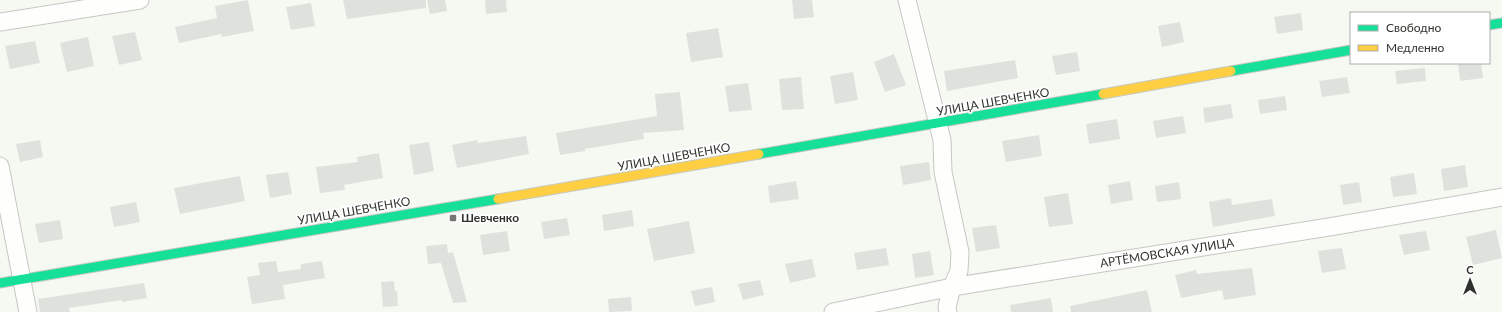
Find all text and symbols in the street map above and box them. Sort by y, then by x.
legend [1350,12,1490,64]
text: Свободно [1386,20,1442,35]
text: Медленно [1386,40,1445,55]
street label: УЛИЦА ШЕВЧЕНКО [935,84,1051,119]
street label: УЛИЦА ШЕВЧЕНКО [616,139,732,174]
street label: УЛИЦА ШЕВЧЕНКО [296,193,412,228]
place label: Шевченко [461,210,519,225]
marker: Шевченко [448,213,458,223]
street label: АРТЁМОВСКАЯ УЛИЦА [1099,234,1236,270]
north arrow [1450,260,1490,300]
text: С [1466,263,1474,276]

